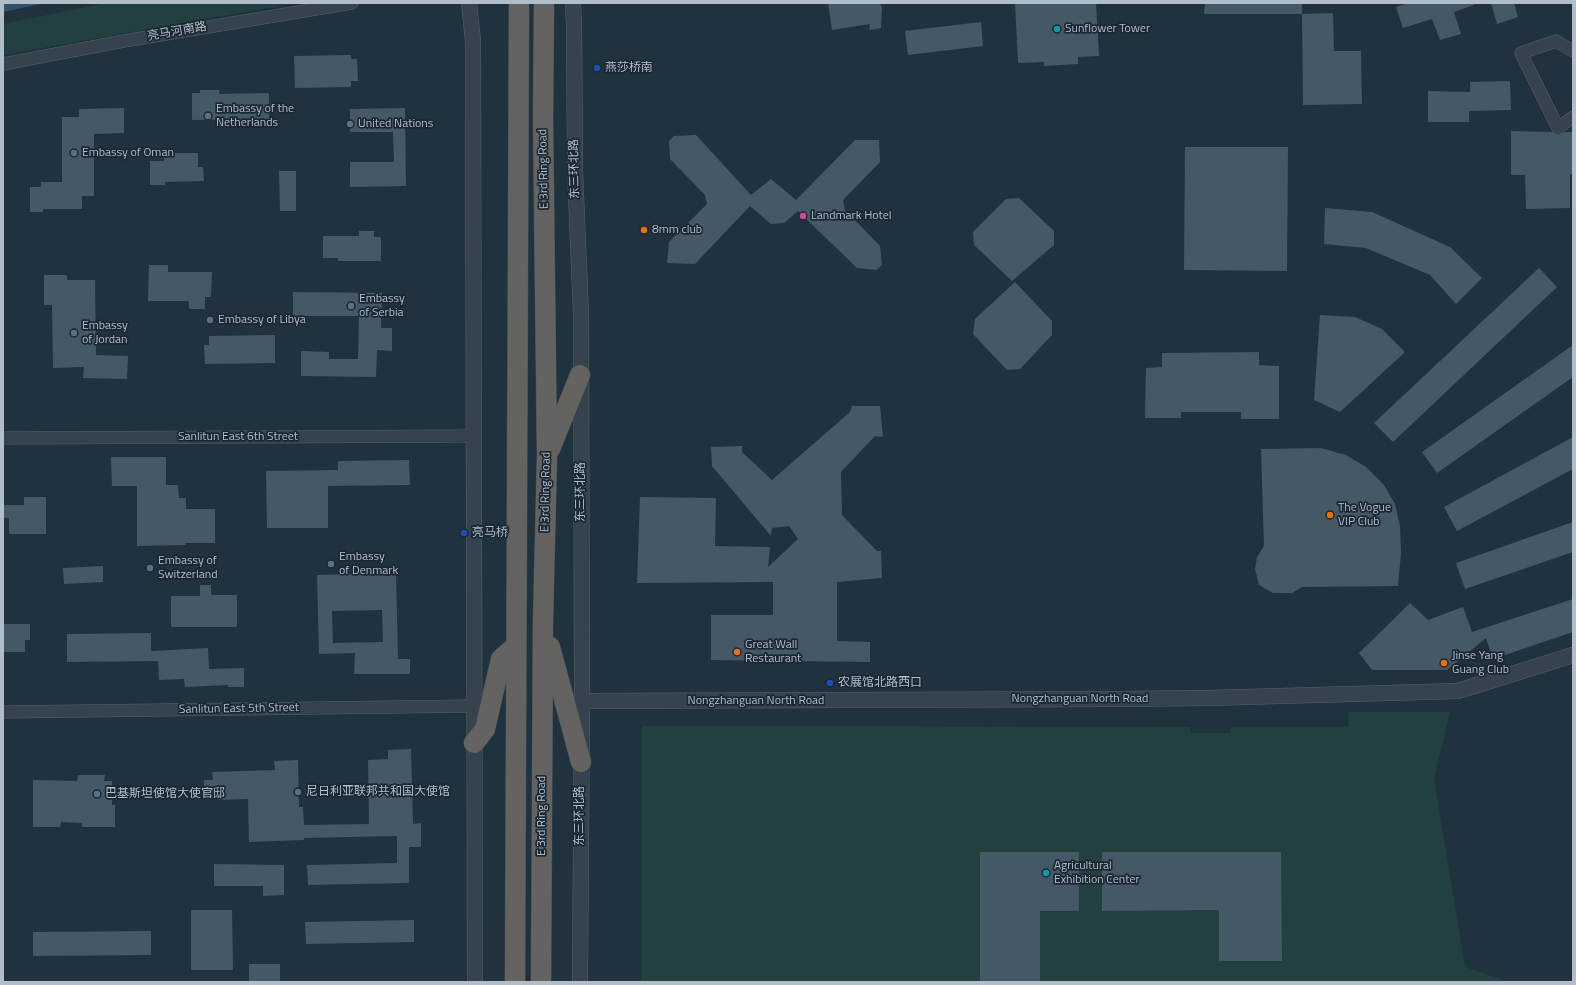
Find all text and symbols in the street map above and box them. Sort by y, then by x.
street label: 亮马河南路 [146,20,208,44]
place label: Sunflower Tower [1065,22,1150,36]
marker: Sunflower Tower [1052,24,1062,34]
place label: 燕莎桥南 [605,61,653,75]
marker: 燕莎桥南 [592,63,602,73]
place label: Embassy of the Netherlands [216,102,294,130]
marker: Embassy of the Netherlands [203,111,213,121]
place label: United Nations [358,117,433,131]
marker: United Nations [345,119,355,129]
street label: E 3rd Ring Road [536,129,552,209]
street label: 东三环北路 [567,139,583,199]
place label: Embassy of Oman [82,146,174,160]
marker: Embassy of Oman [69,148,79,158]
place label: Landmark Hotel [811,209,892,223]
marker: Landmark Hotel [798,211,808,221]
place label: 8mm club [652,223,702,237]
marker: 8mm club [639,225,649,235]
place label: Embassy of Serbia [359,292,405,320]
marker: Embassy of Serbia [346,301,356,311]
place label: Embassy of Libya [218,313,306,327]
marker: Embassy of Libya [205,315,215,325]
place label: Embassy of Jordan [82,319,128,347]
marker: Embassy of Jordan [69,328,79,338]
street label: Sanlitun East 6th Street [178,430,298,444]
street label: E 3rd Ring Road [538,452,554,532]
street label: 东三环北路 [574,462,588,522]
place label: The Vogue VIP Club [1338,501,1391,529]
marker: The Vogue VIP Club [1325,510,1335,520]
place label: 亮马桥 [472,526,508,540]
marker: 亮马桥 [459,528,469,538]
place label: Embassy of Denmark [339,550,398,578]
place label: Embassy of Switzerland [158,554,218,582]
marker: Embassy of Denmark [326,559,336,569]
marker: Embassy of Switzerland [145,563,155,573]
place label: Great Wall Restaurant [745,638,801,666]
marker: Great Wall Restaurant [732,647,742,657]
place label: Jinse Yang Guang Club [1452,649,1509,677]
marker: Jinse Yang Guang Club [1439,658,1449,668]
place label: 农展馆北路西口 [838,676,922,690]
marker: 农展馆北路西口 [825,678,835,688]
street label: Nongzhanguan North Road [1012,692,1148,706]
street label: Nongzhanguan North Road [688,694,824,708]
street label: Sanlitun East 5th Street [179,701,299,717]
street label: E 3rd Ring Road [535,776,549,856]
place label: 尼日利亚联邦共和国大使馆 [306,785,450,799]
street label: 东三环北路 [573,786,587,846]
place label: 巴基斯坦使馆大使官邸 [105,787,225,801]
marker: 尼日利亚联邦共和国大使馆 [293,787,303,797]
marker: 巴基斯坦使馆大使官邸 [92,789,102,799]
place label: Agricultural Exhibition Center [1054,859,1140,887]
marker: Agricultural Exhibition Center [1041,868,1051,878]

